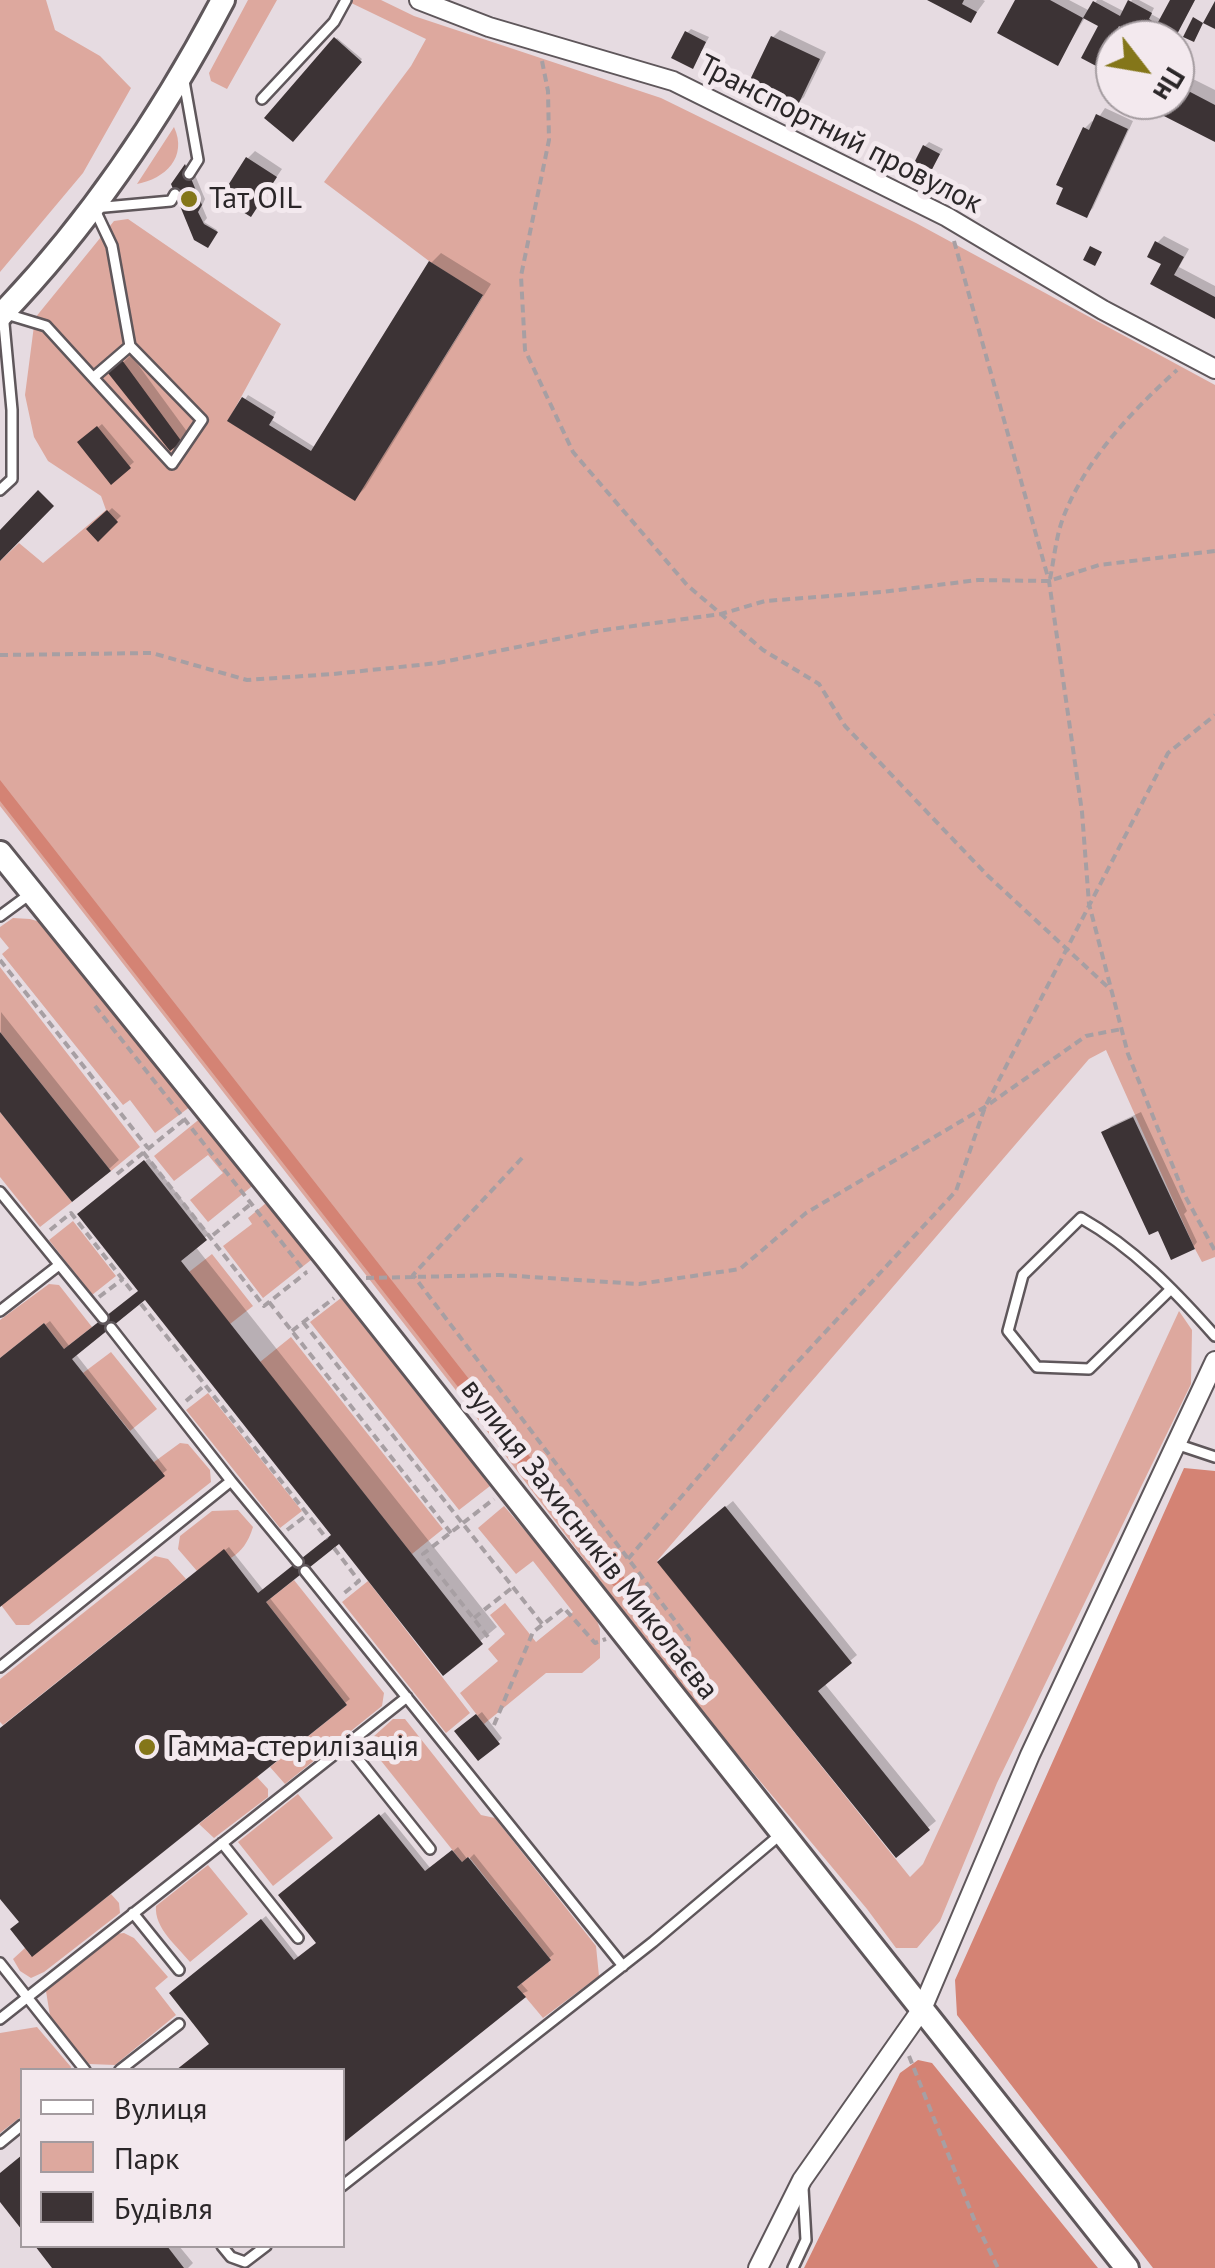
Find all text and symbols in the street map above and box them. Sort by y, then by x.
north arrow [1095,20,1195,120]
street label: Транспортний провулок [692,48,988,222]
text: Пн [1145,61,1194,108]
place label: Тат OIL [209,181,302,217]
marker: Тат OIL [178,188,200,210]
street label: вулиця Захисників Миколаєва [453,1372,725,1708]
place label: Гамма-стерилізація [167,1729,419,1765]
marker: Гамма-стерилізація [136,1736,158,1758]
legend [20,2068,345,2248]
text: Вулиця [114,2088,207,2127]
text: Парк [114,2138,179,2177]
text: Будівля [114,2188,213,2227]

